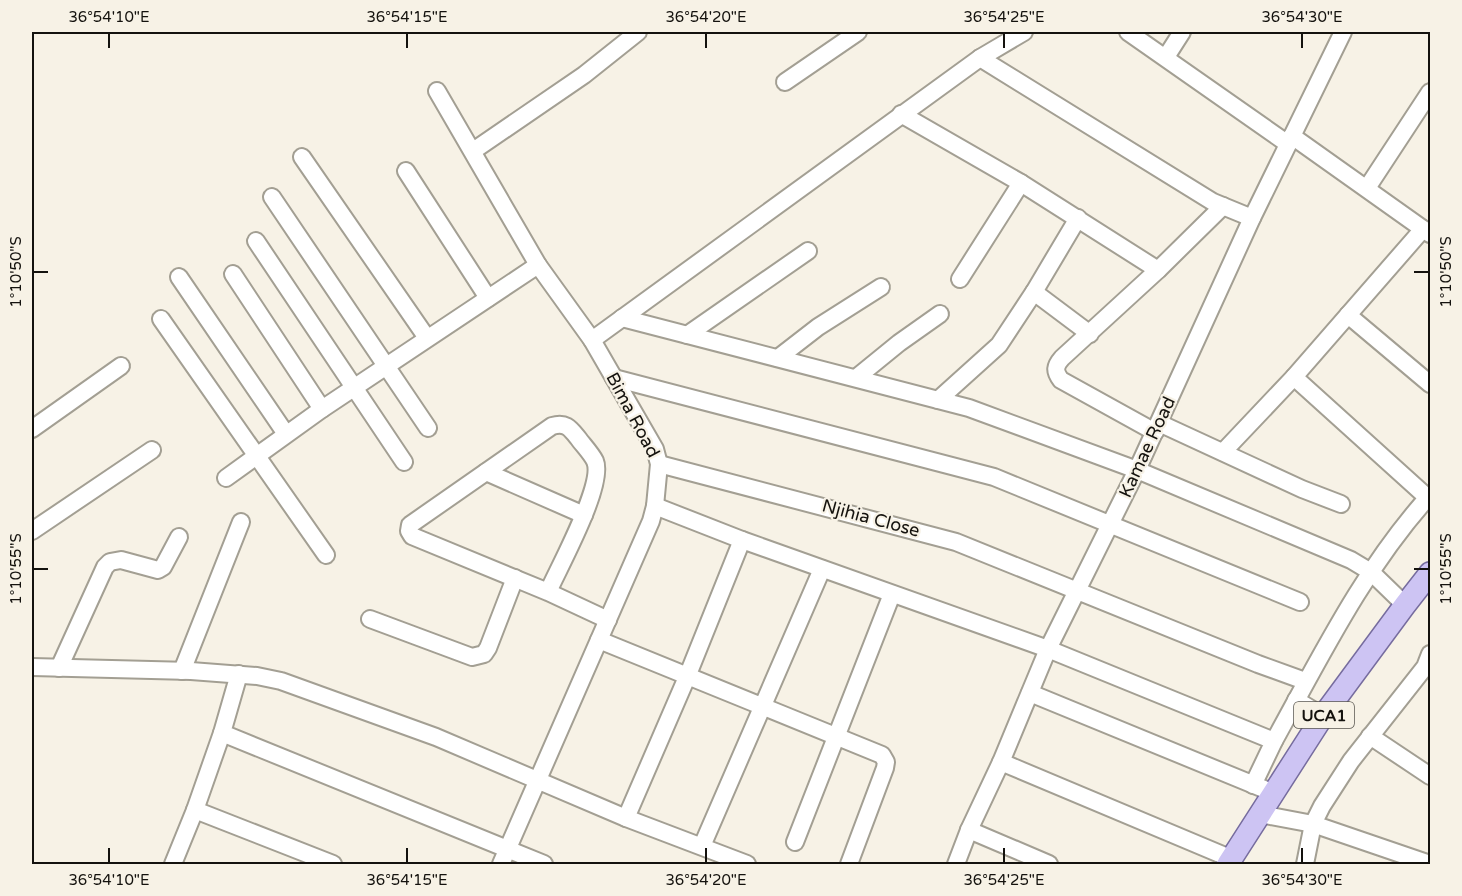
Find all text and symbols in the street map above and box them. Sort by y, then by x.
text: 36°54'10"E [68,8,150,26]
text: 36°54'15"E [366,8,448,26]
text: 36°54'20"E [665,8,747,26]
text: 36°54'25"E [963,8,1045,26]
text: 36°54'30"E [1261,8,1343,26]
text: 1°10'50"S [7,236,25,308]
text: 1°10'50"S [1437,236,1455,308]
street label: Bima Road [601,369,665,461]
street label: Kamae Road [1114,393,1180,501]
street label: Njihia Close [820,494,922,542]
text: 1°10'55"S [7,533,25,605]
text: 1°10'55"S [1437,533,1455,605]
road number: UCA1 [1294,702,1354,728]
text: 36°54'10"E [68,871,150,889]
text: 36°54'15"E [366,871,448,889]
text: 36°54'20"E [665,871,747,889]
text: 36°54'25"E [963,871,1045,889]
text: 36°54'30"E [1261,871,1343,889]

